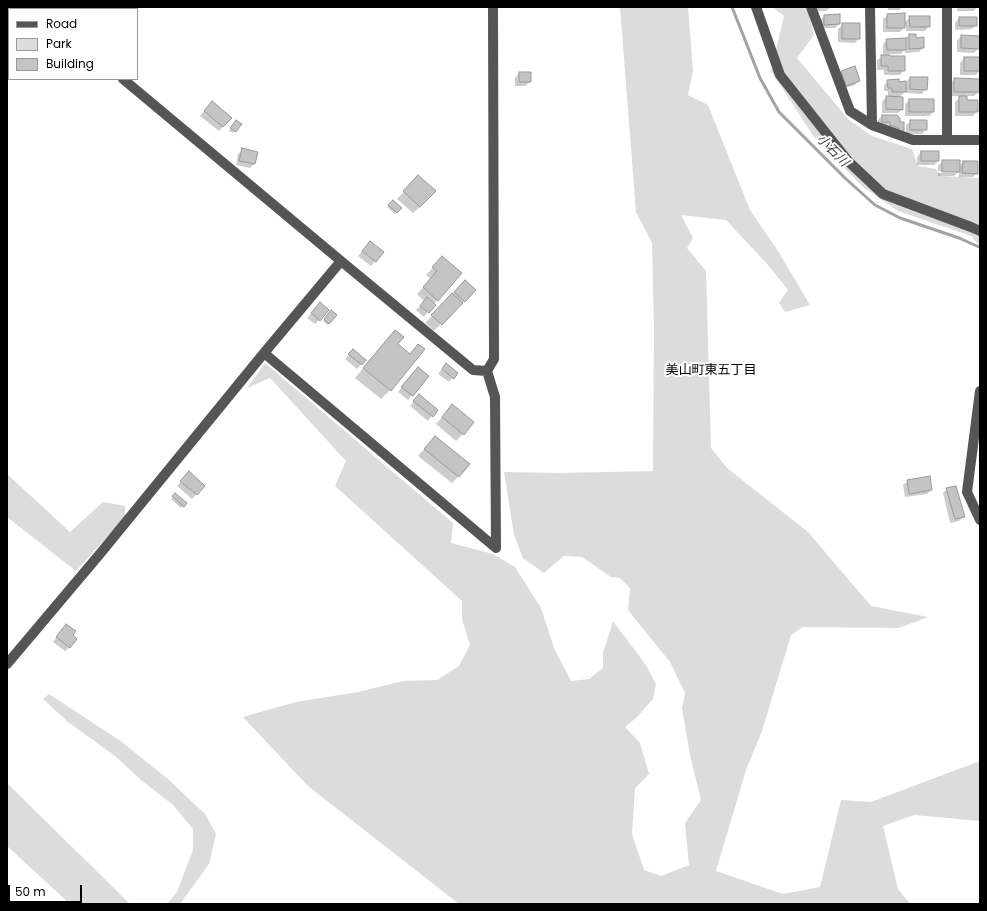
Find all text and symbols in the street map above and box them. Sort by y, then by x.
legend [8,8,138,80]
text: Road [46,15,77,32]
text: Park [46,35,72,52]
text: Building [46,55,94,72]
water label: 小石川 [813,132,851,170]
district label: 美山町東五丁目 [666,363,756,379]
scale bar [10,877,84,903]
text: 50 m [15,883,46,900]

